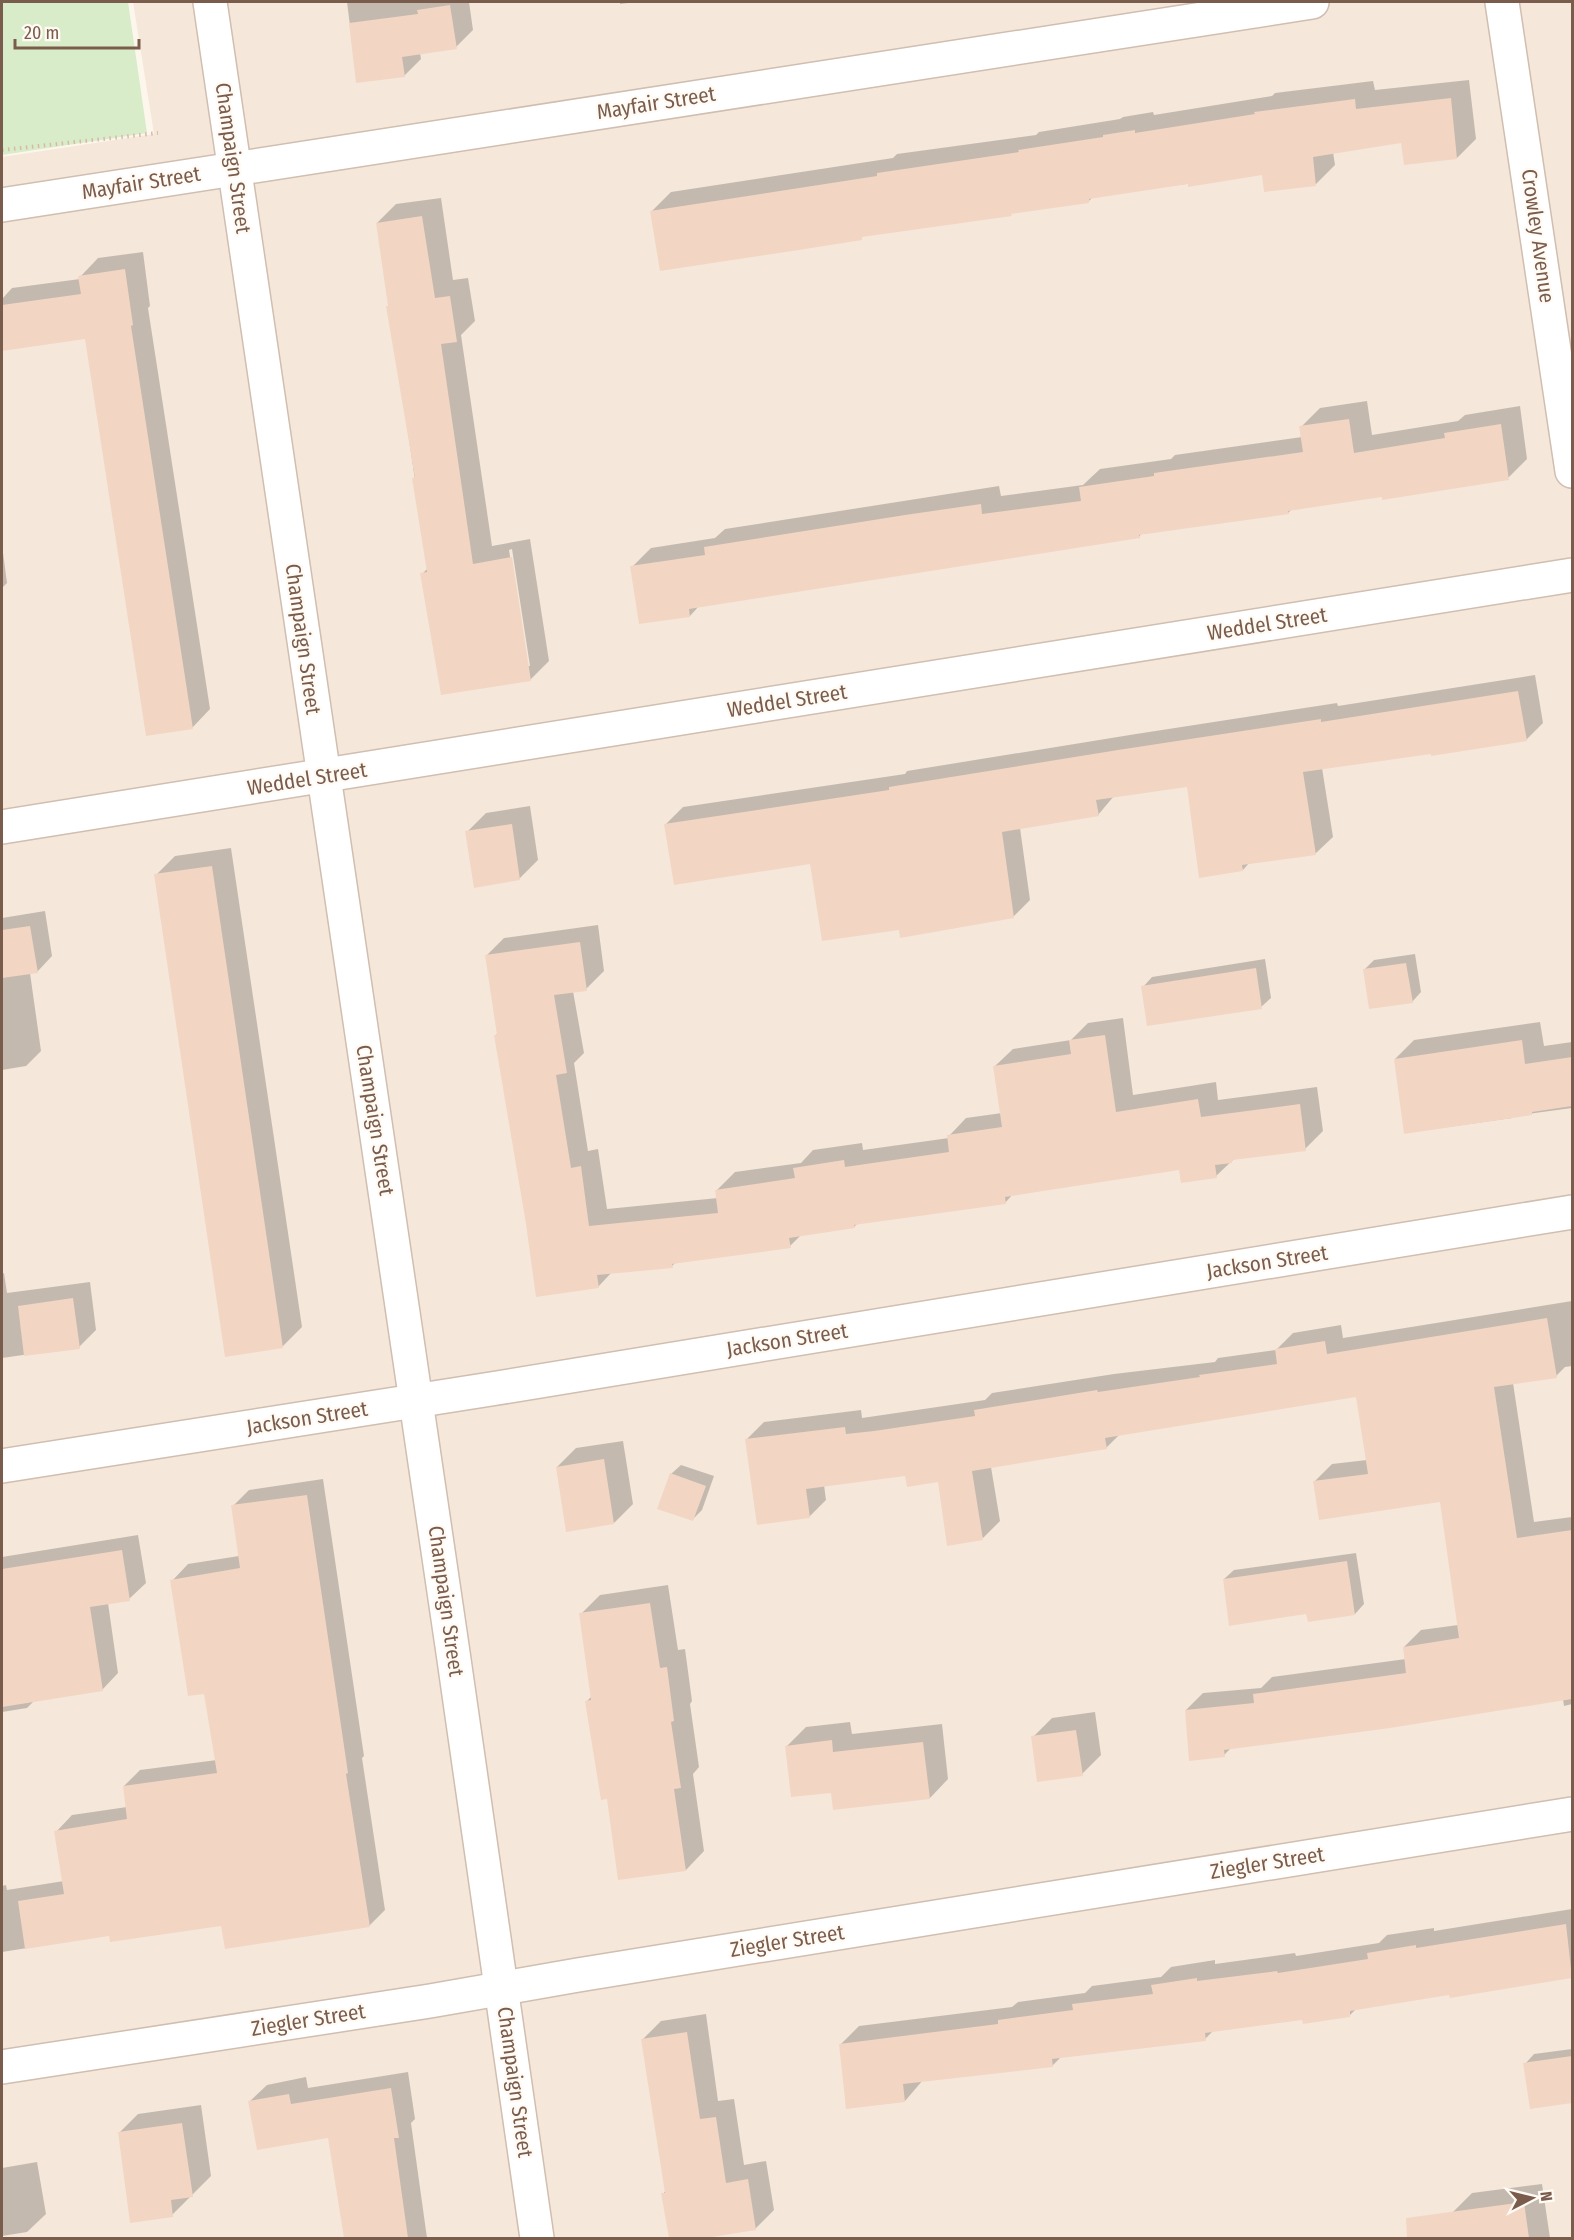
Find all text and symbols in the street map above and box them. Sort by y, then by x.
scale bar [15,12,140,50]
text: 20 m [24,22,59,44]
street label: Champaign Street [210,81,256,235]
street label: Mayfair Street [595,81,717,125]
street label: Mayfair Street [80,161,202,205]
street label: Crowley Avenue [1516,167,1560,305]
street label: Champaign Street [280,562,326,716]
street label: Weddel Street [1205,602,1329,646]
street label: Weddel Street [725,679,849,723]
street label: Weddel Street [245,757,369,801]
street label: Champaign Street [350,1043,400,1197]
street label: Jackson Street [1205,1240,1330,1284]
street label: Jackson Street [725,1318,850,1362]
street label: Jackson Street [245,1396,370,1440]
street label: Champaign Street [423,1524,469,1678]
street label: Ziegler Street [1208,1841,1326,1885]
street label: Ziegler Street [728,1919,846,1963]
street label: Ziegler Street [249,1998,367,2042]
street label: Champaign Street [492,2005,538,2159]
north arrow [1502,2168,1562,2228]
text: N [1536,2190,1556,2202]

